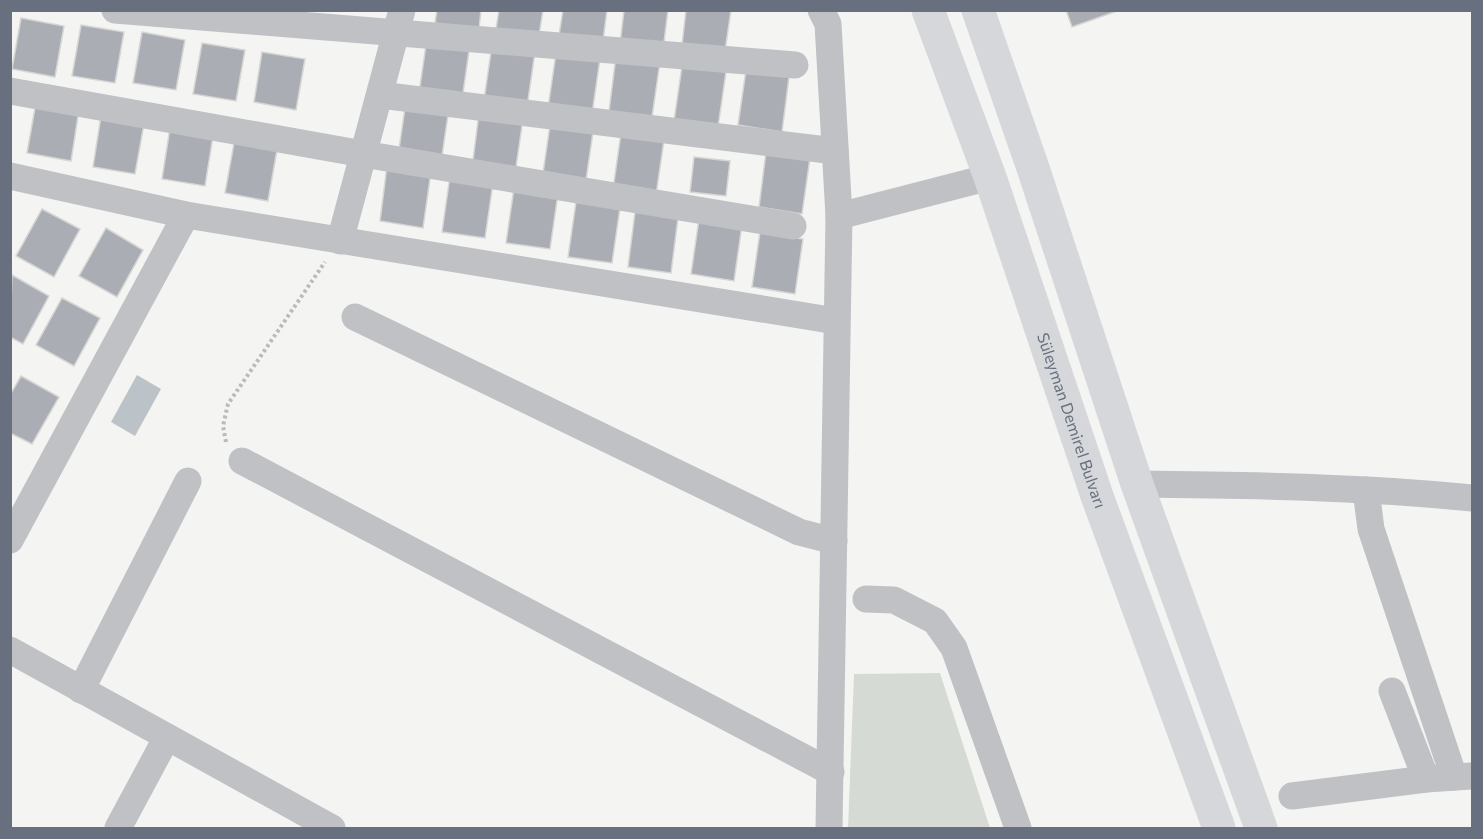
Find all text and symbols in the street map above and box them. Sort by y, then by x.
street label: Süleyman Demirel Bulvarı [1034,330,1111,511]

